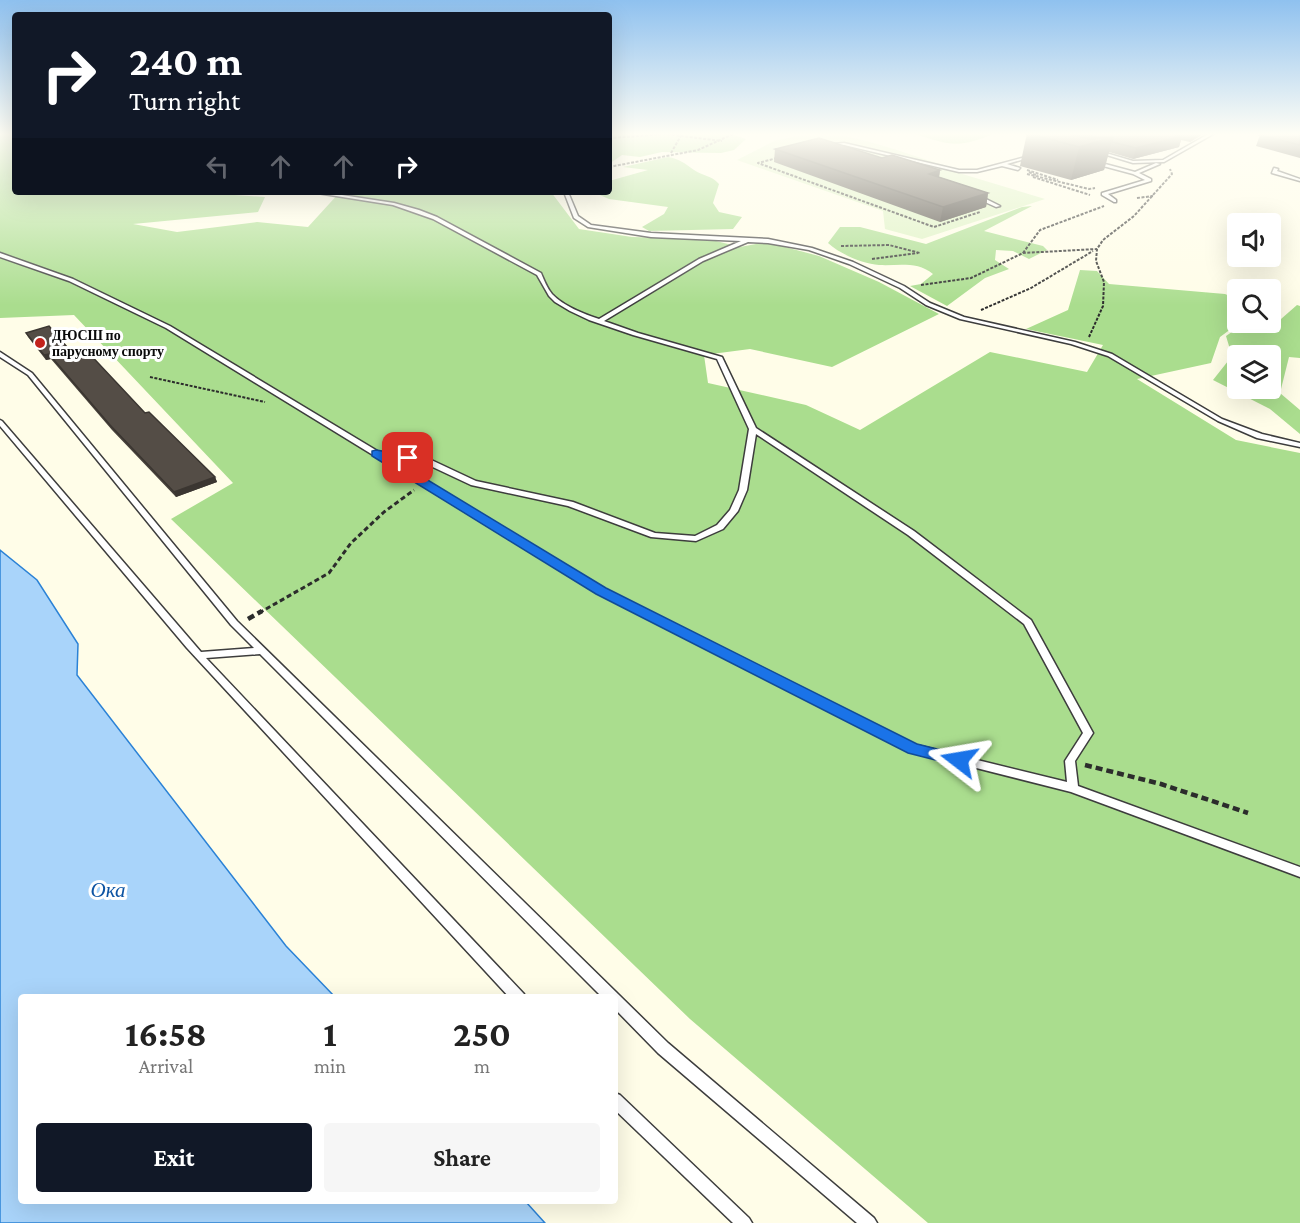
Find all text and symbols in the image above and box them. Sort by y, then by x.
icon: right [30,36,108,114]
text: 240 m [129,37,242,84]
text: Turn right [129,86,240,116]
icon: left [201,150,234,183]
icon: ahead [264,150,297,183]
icon: ahead [327,150,360,183]
icon: right [390,150,423,183]
map controls [1227,213,1281,399]
button: sound [1227,213,1281,267]
button: search [1227,279,1281,333]
place label: ДЮСШ по парусному спорту [52,327,164,359]
marker: ДЮСШ по парусному спорту [33,336,47,350]
button: layers [1227,345,1281,399]
pin [382,432,433,483]
icon: arrive [391,441,424,474]
position arrow [927,728,991,792]
water label: Ока [91,878,125,902]
text: 16:58 [125,1014,207,1054]
text: 1 [323,1014,337,1054]
text: 250 [453,1014,511,1054]
text: Arrival [139,1055,193,1077]
text: min [314,1055,346,1077]
text: m [474,1055,490,1077]
button: Exit [36,1123,312,1192]
button: Share [324,1123,600,1192]

